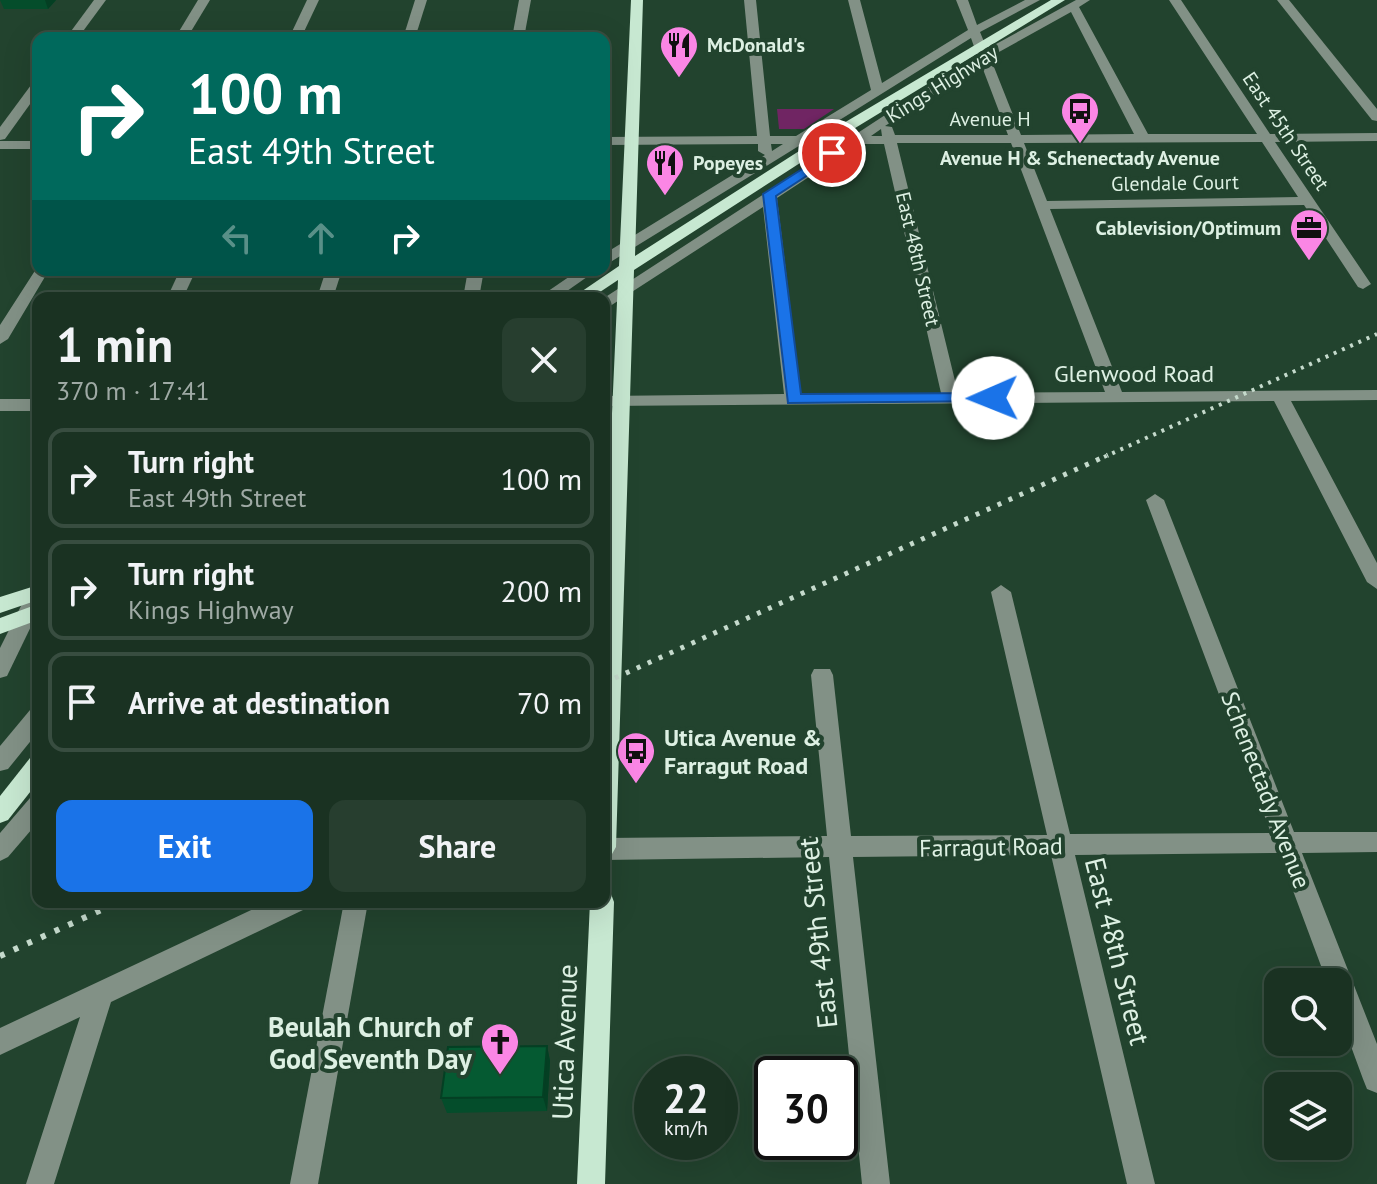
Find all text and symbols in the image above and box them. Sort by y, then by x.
restaurant icon: McDonald's [658,24,700,79]
place label: McDonald's [707,32,805,58]
street label: Kings Highway [881,39,1003,129]
text: 100 m [188,57,343,129]
icon: right [56,64,160,168]
street label: East 45th Street [1237,67,1335,195]
bus stop icon: Avenue H & Schenectady Avenue [1059,90,1101,145]
street label: Avenue H [949,106,1031,132]
pin [798,119,866,187]
text: East 49th Street [188,127,435,174]
icon: arrive [810,131,854,175]
restaurant icon: Popeyes [644,142,686,197]
place label: Avenue H & Schenectady Avenue [940,145,1220,171]
place label: Popeyes [693,150,763,176]
street label: Glendale Court [1111,169,1239,197]
street label: East 48th Street [890,189,946,329]
office icon: Cablevision/Optimum [1288,207,1330,262]
place label: Cablevision/Optimum [1096,215,1281,241]
icon: left [215,216,259,260]
icon: ahead [299,216,343,260]
icon: right [383,216,427,260]
text: 1 min [56,313,173,375]
button: close [502,318,586,402]
position arrow [951,356,1035,440]
street label: Glenwood Road [1054,358,1214,389]
text: 370 m · 17:41 [56,374,210,407]
text: Turn right [128,442,254,481]
icon: right [60,456,104,500]
text: 100 m [501,459,582,498]
text: East 49th Street [128,481,306,514]
text: Turn right [128,554,254,593]
icon: right [60,568,104,612]
text: 200 m [501,571,582,610]
text: Kings Highway [128,593,294,626]
icon: arrive [60,680,104,724]
text: Arrive at destination [128,683,390,722]
text: 70 m [517,683,582,722]
street label: Schenectady Avenue [1214,687,1318,893]
place label: Utica Avenue & Farragut Road [664,722,822,781]
bus stop icon: Utica Avenue & Farragut Road [615,730,657,785]
button: Exit [56,800,313,892]
button: Share [329,800,586,892]
street label: Farragut Road [919,830,1063,864]
street label: East 49th Street [789,835,845,1030]
street label: East 48th Street [1077,853,1159,1049]
street label: Utica Avenue [543,964,585,1120]
map controls [1264,968,1352,1160]
button: search [1264,968,1352,1056]
place label: Beulah Church of God Seventh Day [268,1008,474,1077]
church icon: Beulah Church of God Seventh Day [479,1021,521,1076]
speed limit sign: 30 [754,1056,858,1160]
text: 22 [663,1072,709,1124]
button: layers [1264,1072,1352,1160]
text: km/h [664,1115,708,1141]

